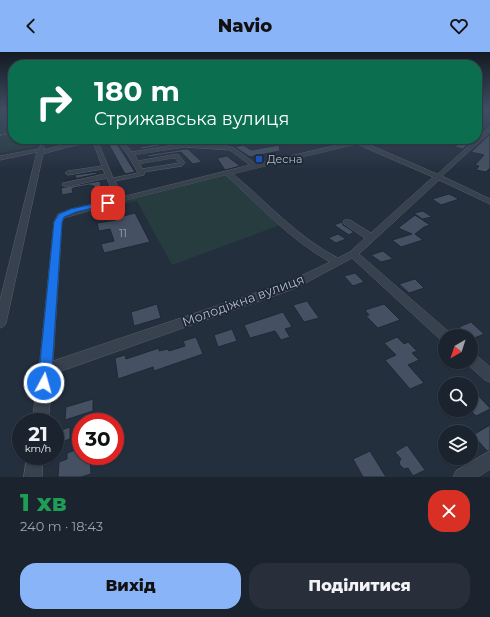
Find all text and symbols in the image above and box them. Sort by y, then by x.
icon: back [20,15,42,37]
text: Navio [218,15,272,37]
icon: heart [448,15,470,37]
text: 180 m [94,74,180,108]
icon: right [28,76,80,128]
text: Стрижавська вулиця [94,108,289,130]
place label: Десна [267,152,302,166]
marker: Десна [254,154,264,164]
pin [91,186,125,220]
icon: arrive [97,192,119,214]
house number: 11 [119,226,127,240]
street label: Молодіжна вулиця [180,271,306,329]
north arrow [438,329,478,369]
map controls [438,329,478,465]
position arrow [23,362,65,404]
button: search [438,377,478,417]
speed limit sign: 30 [72,413,124,465]
text: 21 [28,422,48,446]
button: layers [438,425,478,465]
text: km/h [25,442,51,455]
text: 1 хв [20,488,67,517]
button: close [428,490,470,532]
text: 240 m · 18:43 [20,518,103,534]
button: Вихід [20,563,241,609]
button: Поділитися [249,563,470,609]

